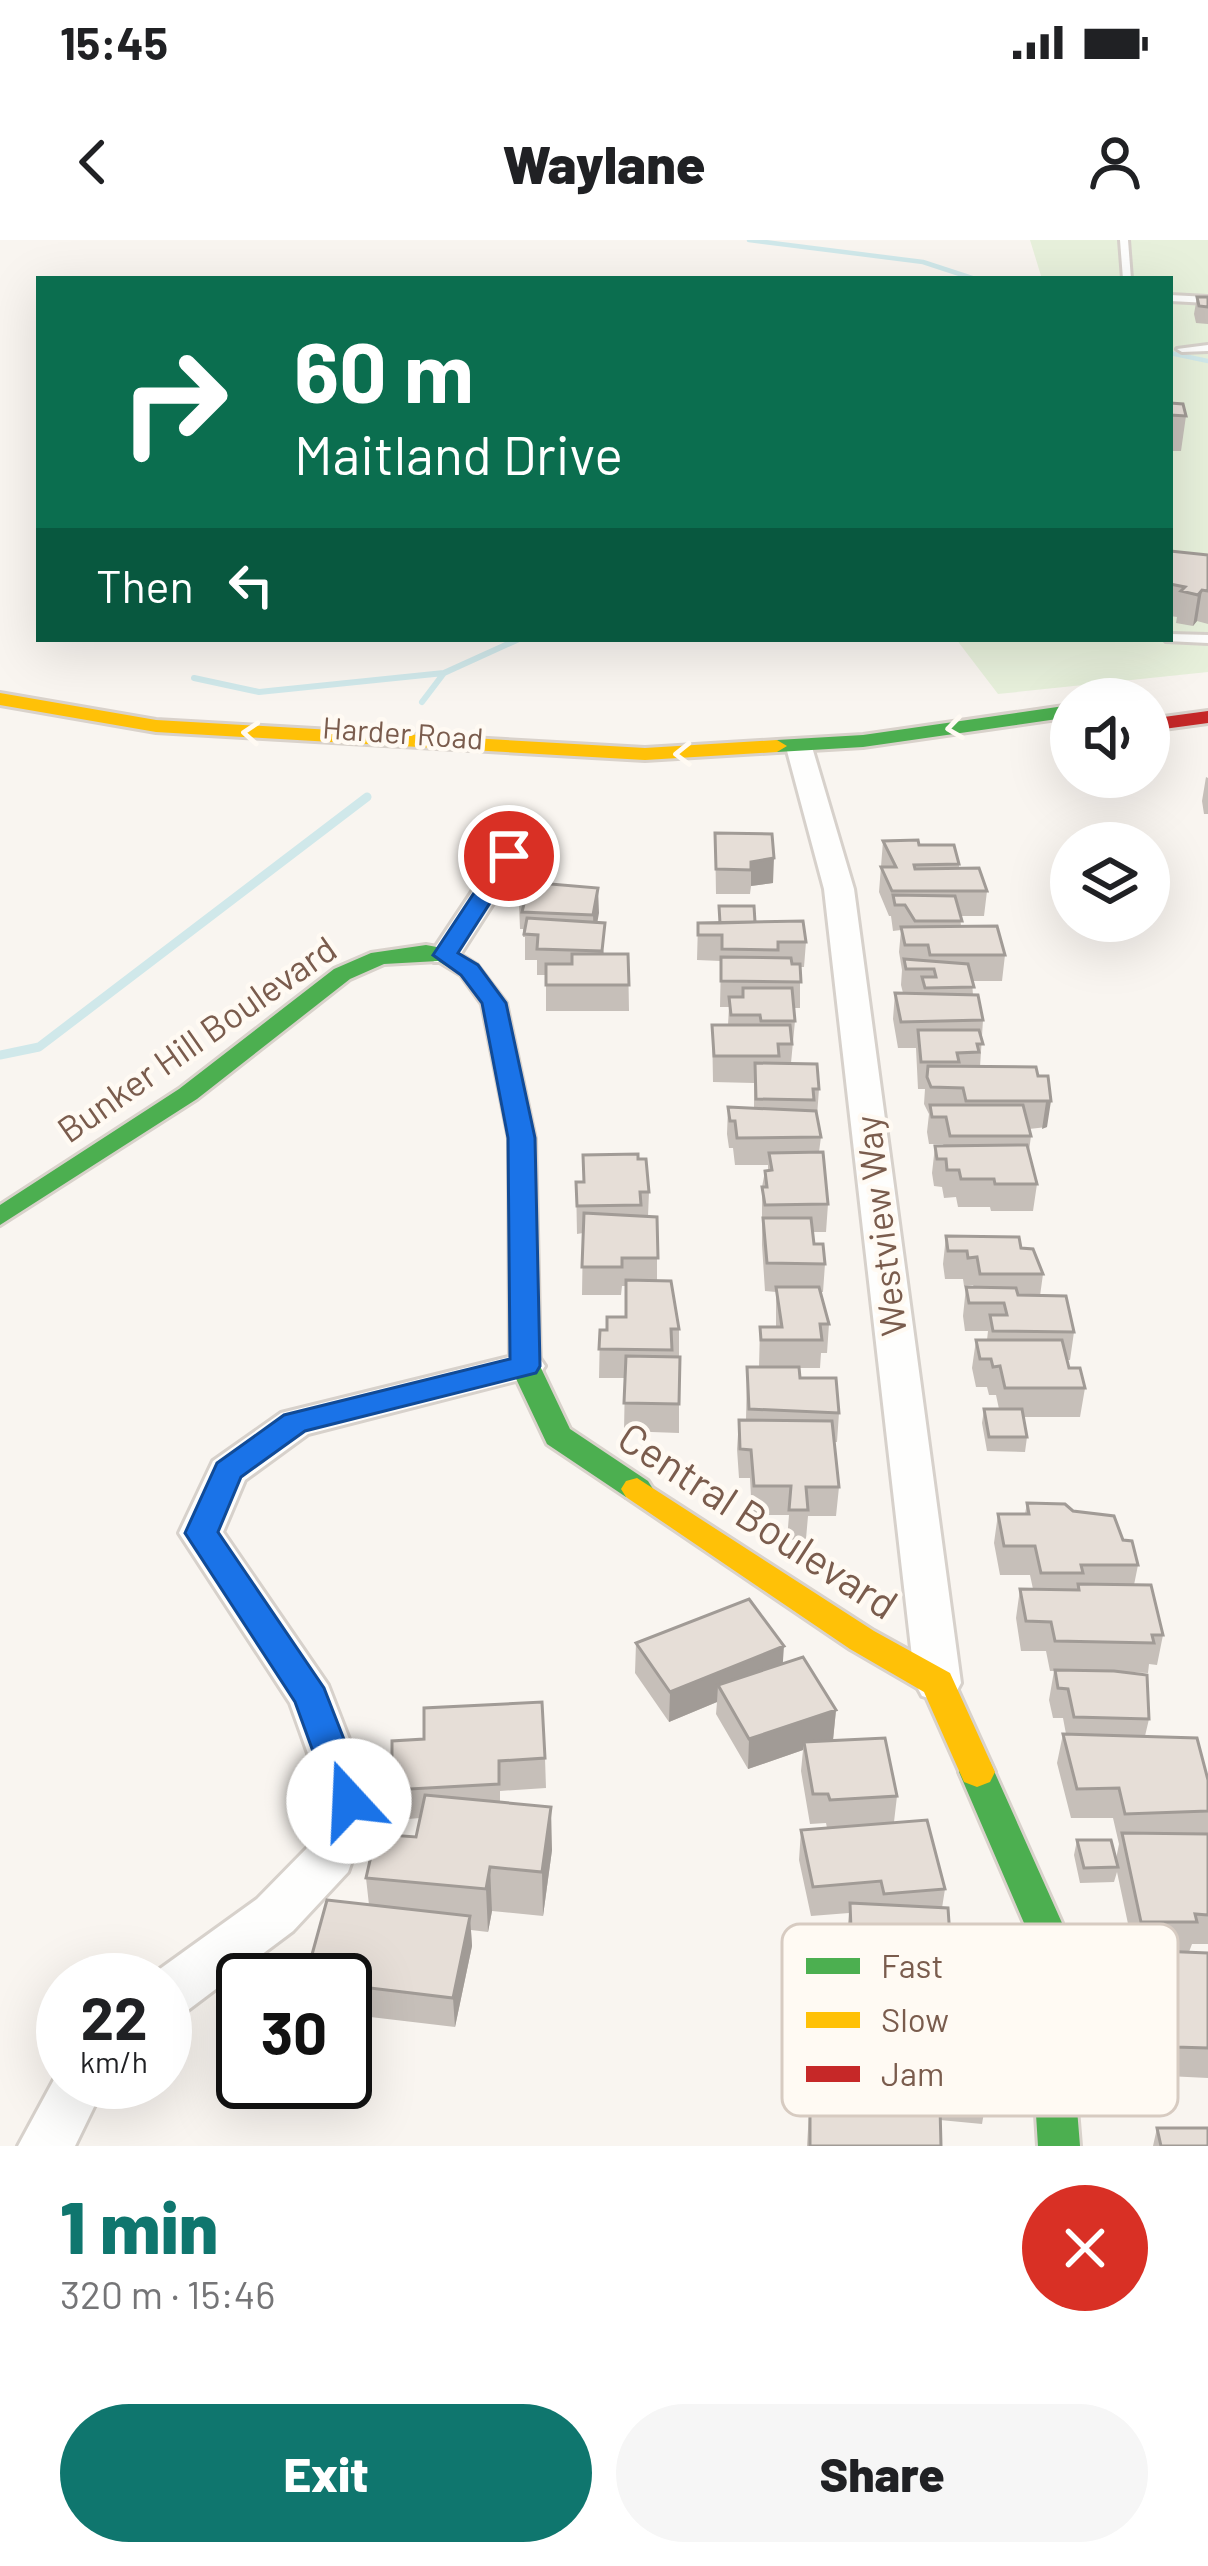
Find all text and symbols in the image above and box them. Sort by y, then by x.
text: 15:45 [60,15,168,69]
icon: back [60,129,126,195]
icon: person [1082,129,1148,195]
text: Waylane [503,130,706,195]
text: 60 m [294,319,474,420]
icon: right [96,324,252,480]
text: Maitland Drive [294,421,623,486]
icon: left [218,552,284,618]
text: Then [96,558,194,612]
map controls [1050,678,1170,942]
button: sound [1050,678,1170,798]
street label: Harder Road [321,708,485,756]
one-way arrow [945,714,965,740]
one-way arrow [241,720,260,746]
one-way arrow [673,740,692,766]
pin [458,805,560,907]
button: layers [1050,822,1170,942]
icon: arrive [476,823,542,889]
street label: Bunker Hill Boulevard [48,926,344,1150]
street label: Westview Way [844,1113,914,1339]
street label: Central Boulevard [610,1410,908,1628]
position arrow [286,1738,412,1864]
legend [782,1924,1178,2116]
text: Fast [881,1945,943,1985]
speed limit sign: 30 [216,1953,372,2109]
text: 22 [80,1980,148,2052]
text: Slow [881,1999,949,2039]
text: km/h [80,2043,148,2079]
text: Jam [881,2053,944,2093]
text: 1 min [60,2182,218,2268]
button: close [1022,2185,1148,2311]
text: 320 m · 15:46 [60,2270,275,2317]
button: Exit [60,2404,592,2542]
button: Share [616,2404,1148,2542]

